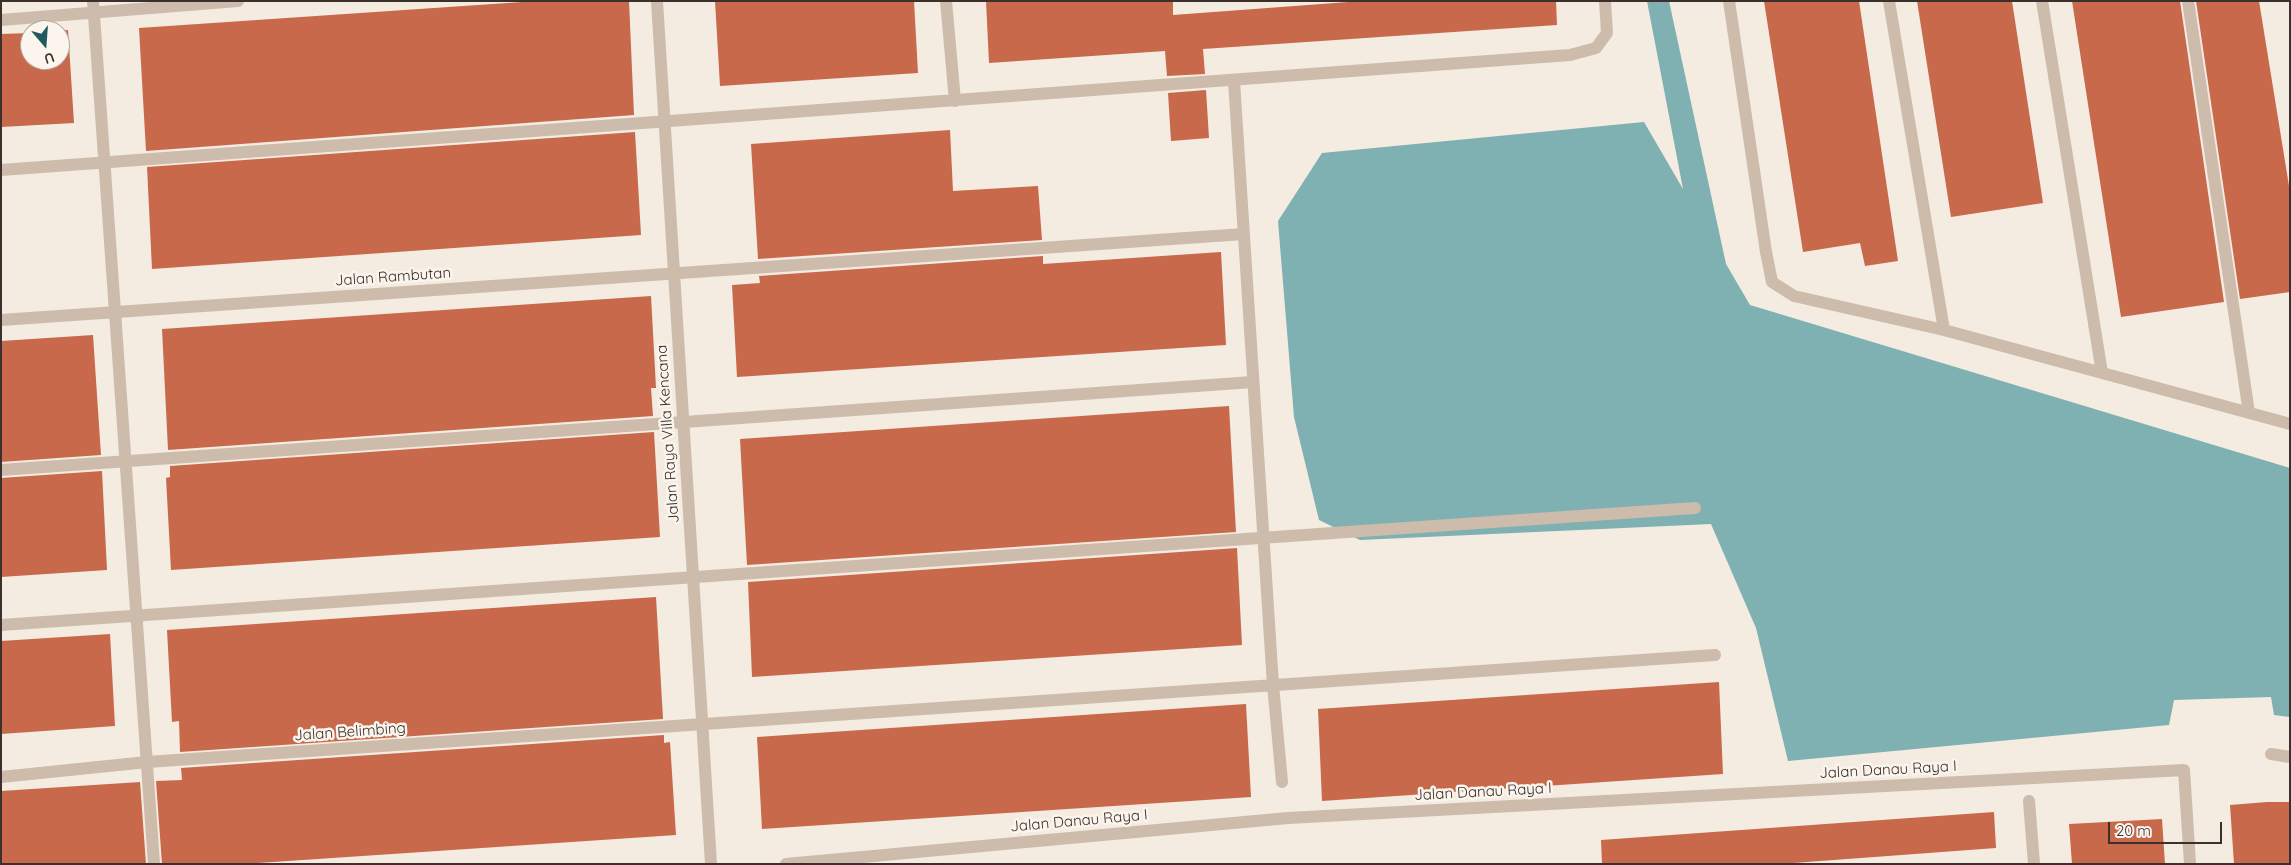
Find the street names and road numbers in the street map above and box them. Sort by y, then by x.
street label: Jalan Rambutan [334,264,452,290]
street label: Jalan Raya Villa Kencana [653,344,683,524]
street label: Jalan Belimbing [294,719,406,745]
street label: Jalan Danau Raya I [1819,757,1957,783]
street label: Jalan Danau Raya I [1414,779,1552,805]
street label: Jalan Danau Raya I [1010,806,1148,836]

